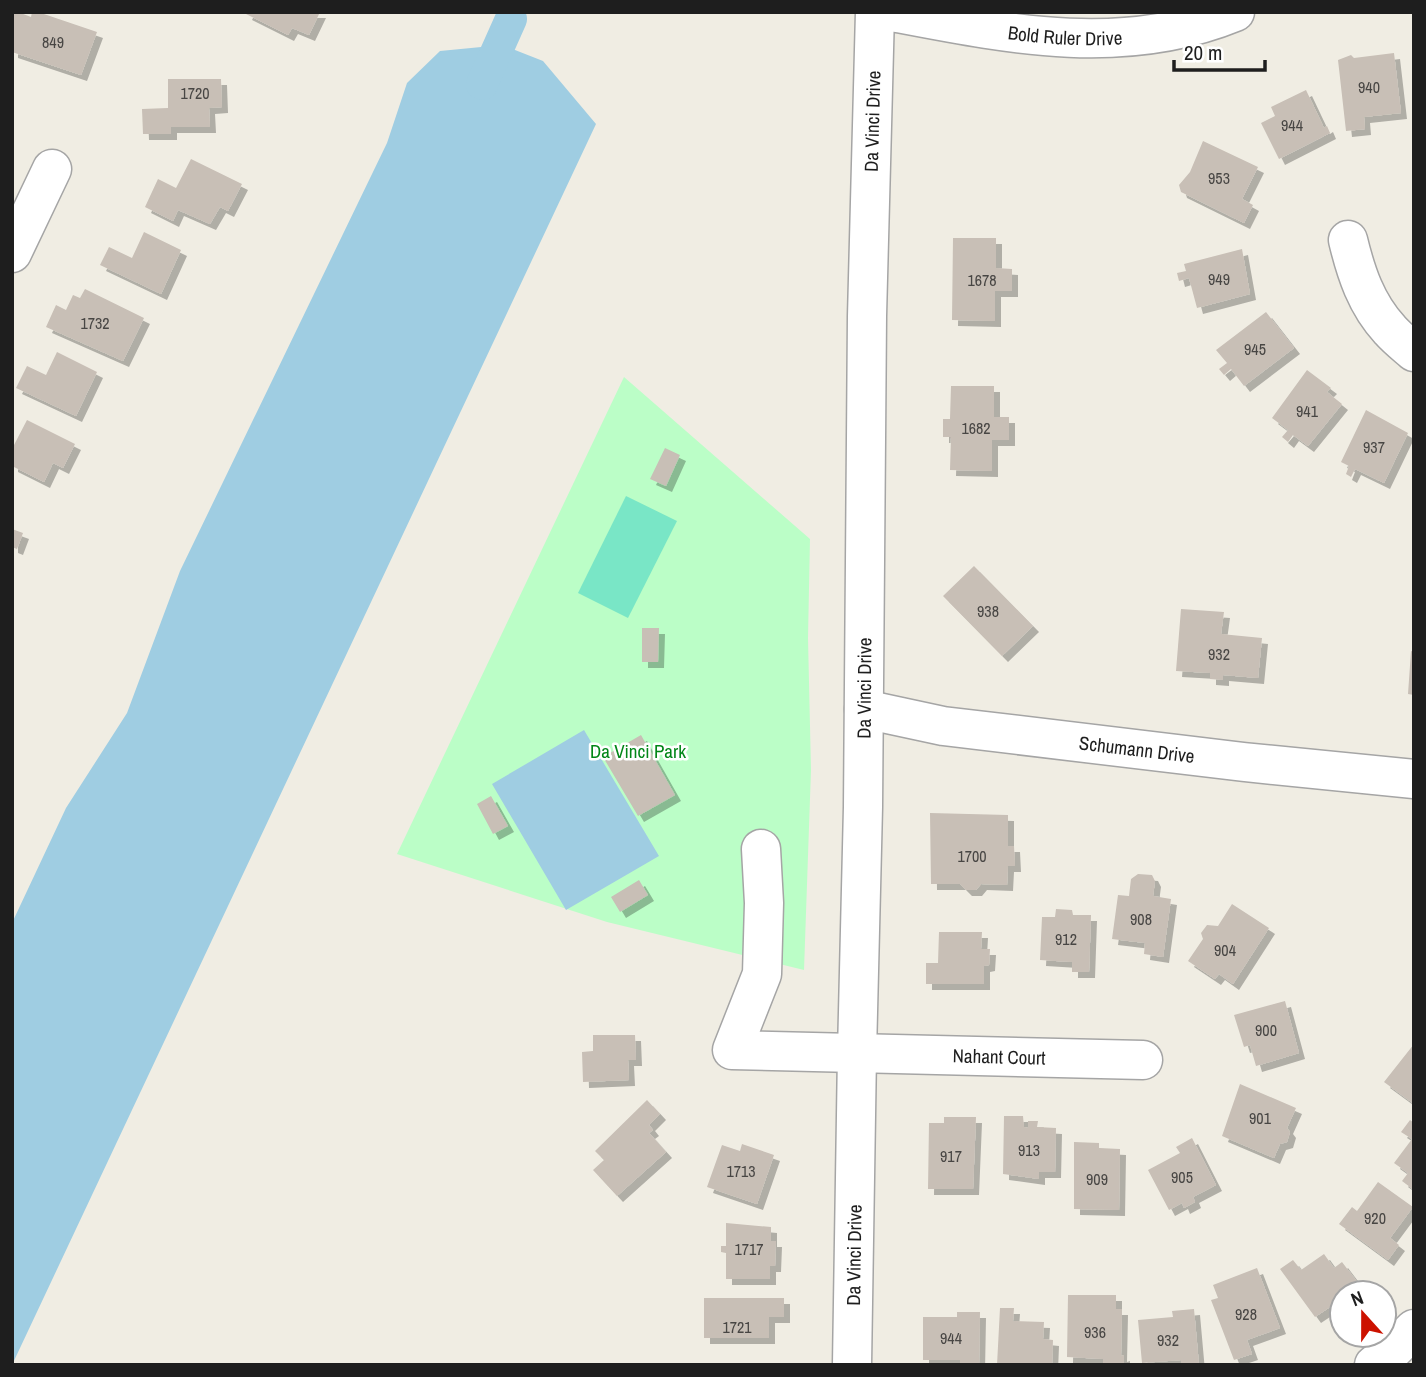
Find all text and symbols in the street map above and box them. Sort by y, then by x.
street label: Bold Ruler Drive [1006,19,1123,51]
scale bar [1174,28,1265,72]
house number: 849 [42,31,64,53]
text: 20 m [1184,38,1222,67]
street label: Da Vinci Drive [858,70,886,172]
house number: 940 [1358,76,1380,98]
house number: 1720 [180,82,210,104]
house number: 944 [1281,114,1303,136]
house number: 953 [1208,167,1230,189]
house number: 949 [1208,268,1230,290]
house number: 1678 [967,269,997,291]
house number: 1732 [80,312,110,334]
house number: 945 [1244,338,1266,360]
house number: 941 [1296,400,1319,422]
house number: 1682 [961,417,991,439]
house number: 937 [1363,436,1385,458]
house number: 938 [977,600,999,622]
street label: Da Vinci Drive [851,637,877,739]
house number: 932 [1208,643,1230,665]
street label: Schumann Drive [1078,729,1196,769]
park label: Da Vinci Park [590,738,686,764]
house number: 1700 [957,845,987,867]
house number: 908 [1130,908,1152,930]
house number: 912 [1055,928,1077,950]
house number: 904 [1214,939,1236,961]
house number: 900 [1255,1019,1277,1041]
street label: Nahant Court [952,1042,1046,1071]
house number: 901 [1249,1107,1272,1129]
house number: 913 [1018,1139,1040,1161]
house number: 917 [940,1145,962,1167]
house number: 1713 [726,1160,756,1182]
house number: 905 [1171,1166,1193,1188]
house number: 909 [1086,1168,1108,1190]
street label: Da Vinci Drive [840,1204,868,1306]
house number: 920 [1364,1207,1386,1229]
house number: 1717 [734,1238,764,1260]
north arrow [1328,1279,1398,1349]
text: N [1347,1284,1367,1312]
house number: 928 [1235,1303,1257,1325]
house number: 1721 [722,1316,752,1338]
house number: 936 [1084,1321,1106,1343]
house number: 944 [940,1327,962,1349]
house number: 932 [1157,1329,1179,1351]

